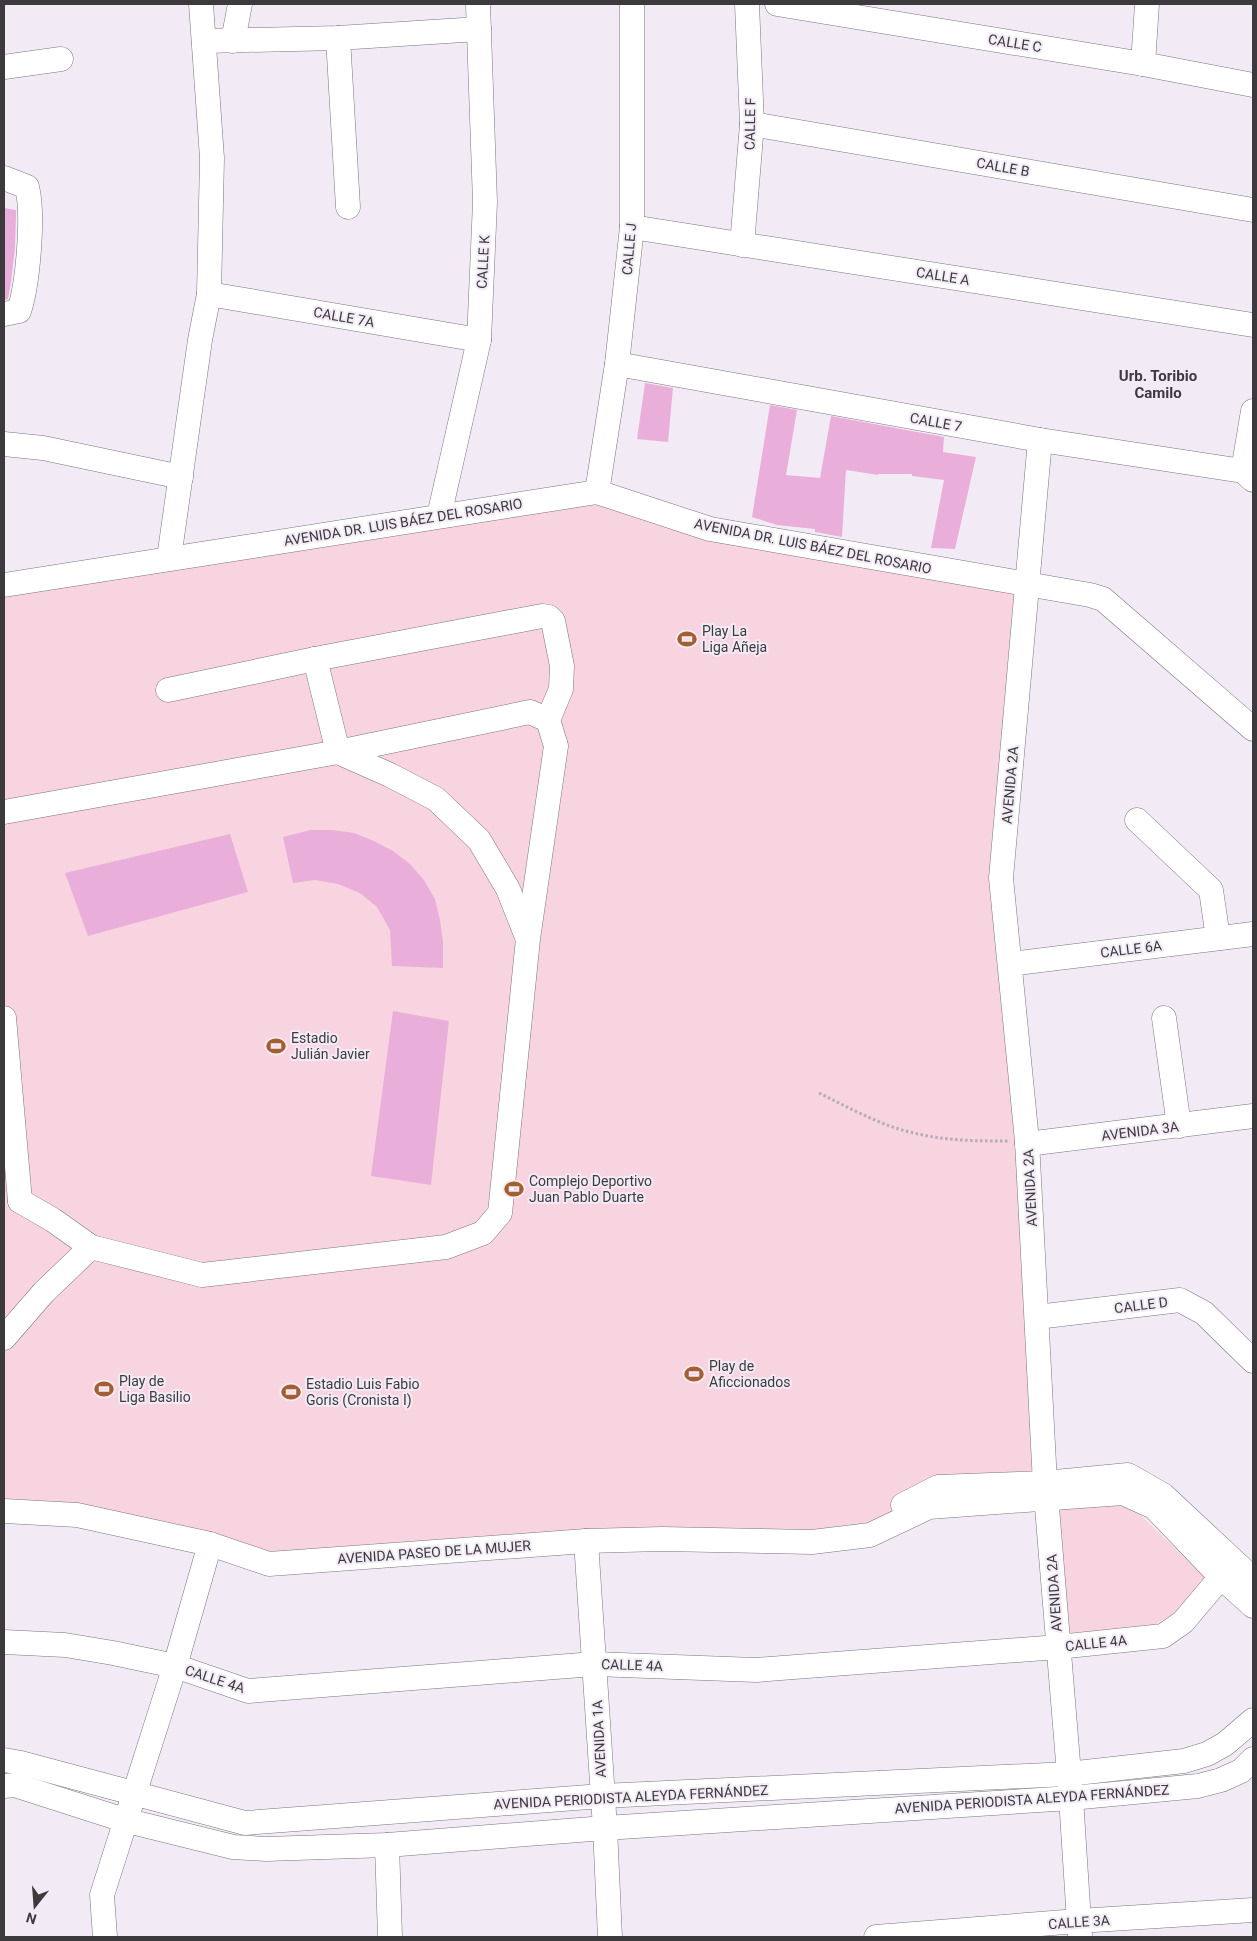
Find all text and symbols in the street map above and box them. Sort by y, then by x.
street label: CALLE C [987,31,1043,55]
street label: CALLE F [742,97,758,150]
street label: CALLE B [975,154,1031,180]
street label: CALLE J [619,222,639,276]
street label: CALLE K [474,235,492,289]
street label: CALLE A [915,264,971,288]
street label: CALLE 7A [312,304,376,330]
district label: Urb. Toribio Camilo [1119,367,1197,402]
street label: CALLE 7 [909,410,963,434]
street label: AVENIDA DR. LUIS BÁEZ DEL ROSARIO [282,494,523,549]
street label: AVENIDA DR. LUIS BÁEZ DEL ROSARIO [693,514,933,577]
place label: Play La Liga Añeja [702,623,767,655]
sports icon: Play La Liga Añeja [676,628,698,650]
street label: AVENIDA 2A [999,746,1021,824]
street label: CALLE 6A [1099,937,1163,961]
place label: Estadio Julián Javier [291,1030,370,1062]
sports icon: Estadio Julián Javier [265,1035,287,1057]
street label: AVENIDA 3A [1100,1118,1180,1144]
street label: AVENIDA 2A [1020,1149,1040,1227]
place label: Complejo Deportivo Juan Pablo Duarte [529,1173,652,1205]
sports icon: Complejo Deportivo Juan Pablo Duarte [503,1178,525,1200]
street label: CALLE D [1113,1294,1169,1316]
place label: Play de Aficcionados [709,1358,790,1390]
sports icon: Play de Aficcionados [683,1363,705,1385]
place label: Play de Liga Basilio [119,1373,191,1405]
place label: Estadio Luis Fabio Goris (Cronista I) [306,1376,420,1409]
sports icon: Play de Liga Basilio [93,1378,115,1400]
sports icon: Estadio Luis Fabio Goris (Cronista I) [280,1381,302,1403]
street label: AVENIDA PASEO DE LA MUJER [337,1537,532,1567]
street label: AVENIDA 2A [1043,1554,1065,1632]
street label: CALLE 4A [1064,1632,1128,1654]
street label: CALLE 4A [601,1656,663,1674]
street label: CALLE 4A [183,1662,247,1696]
street label: AVENIDA 1A [589,1700,609,1778]
street label: AVENIDA PERIODISTA ALEYDA FERNÁNDEZ [894,1780,1170,1817]
street label: AVENIDA PERIODISTA ALEYDA FERNÁNDEZ [493,1781,769,1812]
north arrow [10,1881,60,1931]
text: N [24,1909,38,1928]
street label: CALLE 3A [1048,1912,1110,1932]

